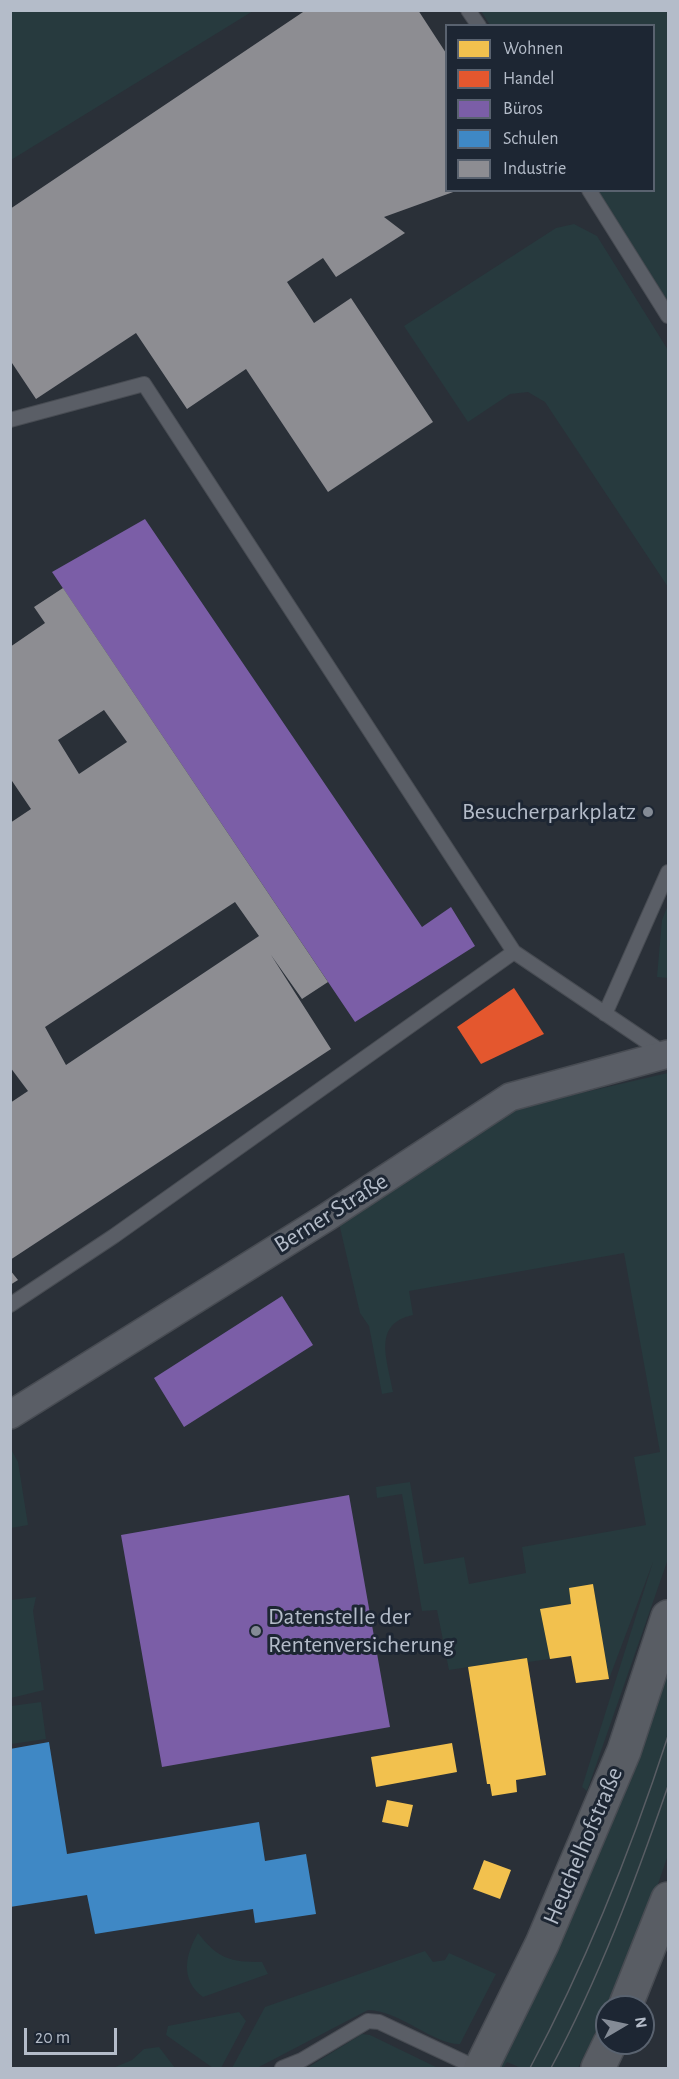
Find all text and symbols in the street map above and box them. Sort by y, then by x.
legend [445,24,655,192]
text: Wohnen [503,40,563,58]
text: Handel [503,70,554,88]
text: Büros [503,100,543,118]
text: Schulen [503,130,559,148]
text: Industrie [503,160,566,178]
place label: Besucherparkplatz [462,798,636,826]
marker: Besucherparkplatz [641,805,655,819]
street label: Berner Straße [269,1167,393,1259]
place label: Datenstelle der Rentenversicherung [268,1603,454,1659]
marker: Datenstelle der Rentenversicherung [249,1624,263,1638]
street label: Heuchelhofstraße [537,1763,629,1929]
north arrow [595,1995,655,2055]
scale bar [27,2016,120,2054]
text: N [632,2016,650,2029]
text: 20 m [35,2029,70,2047]

